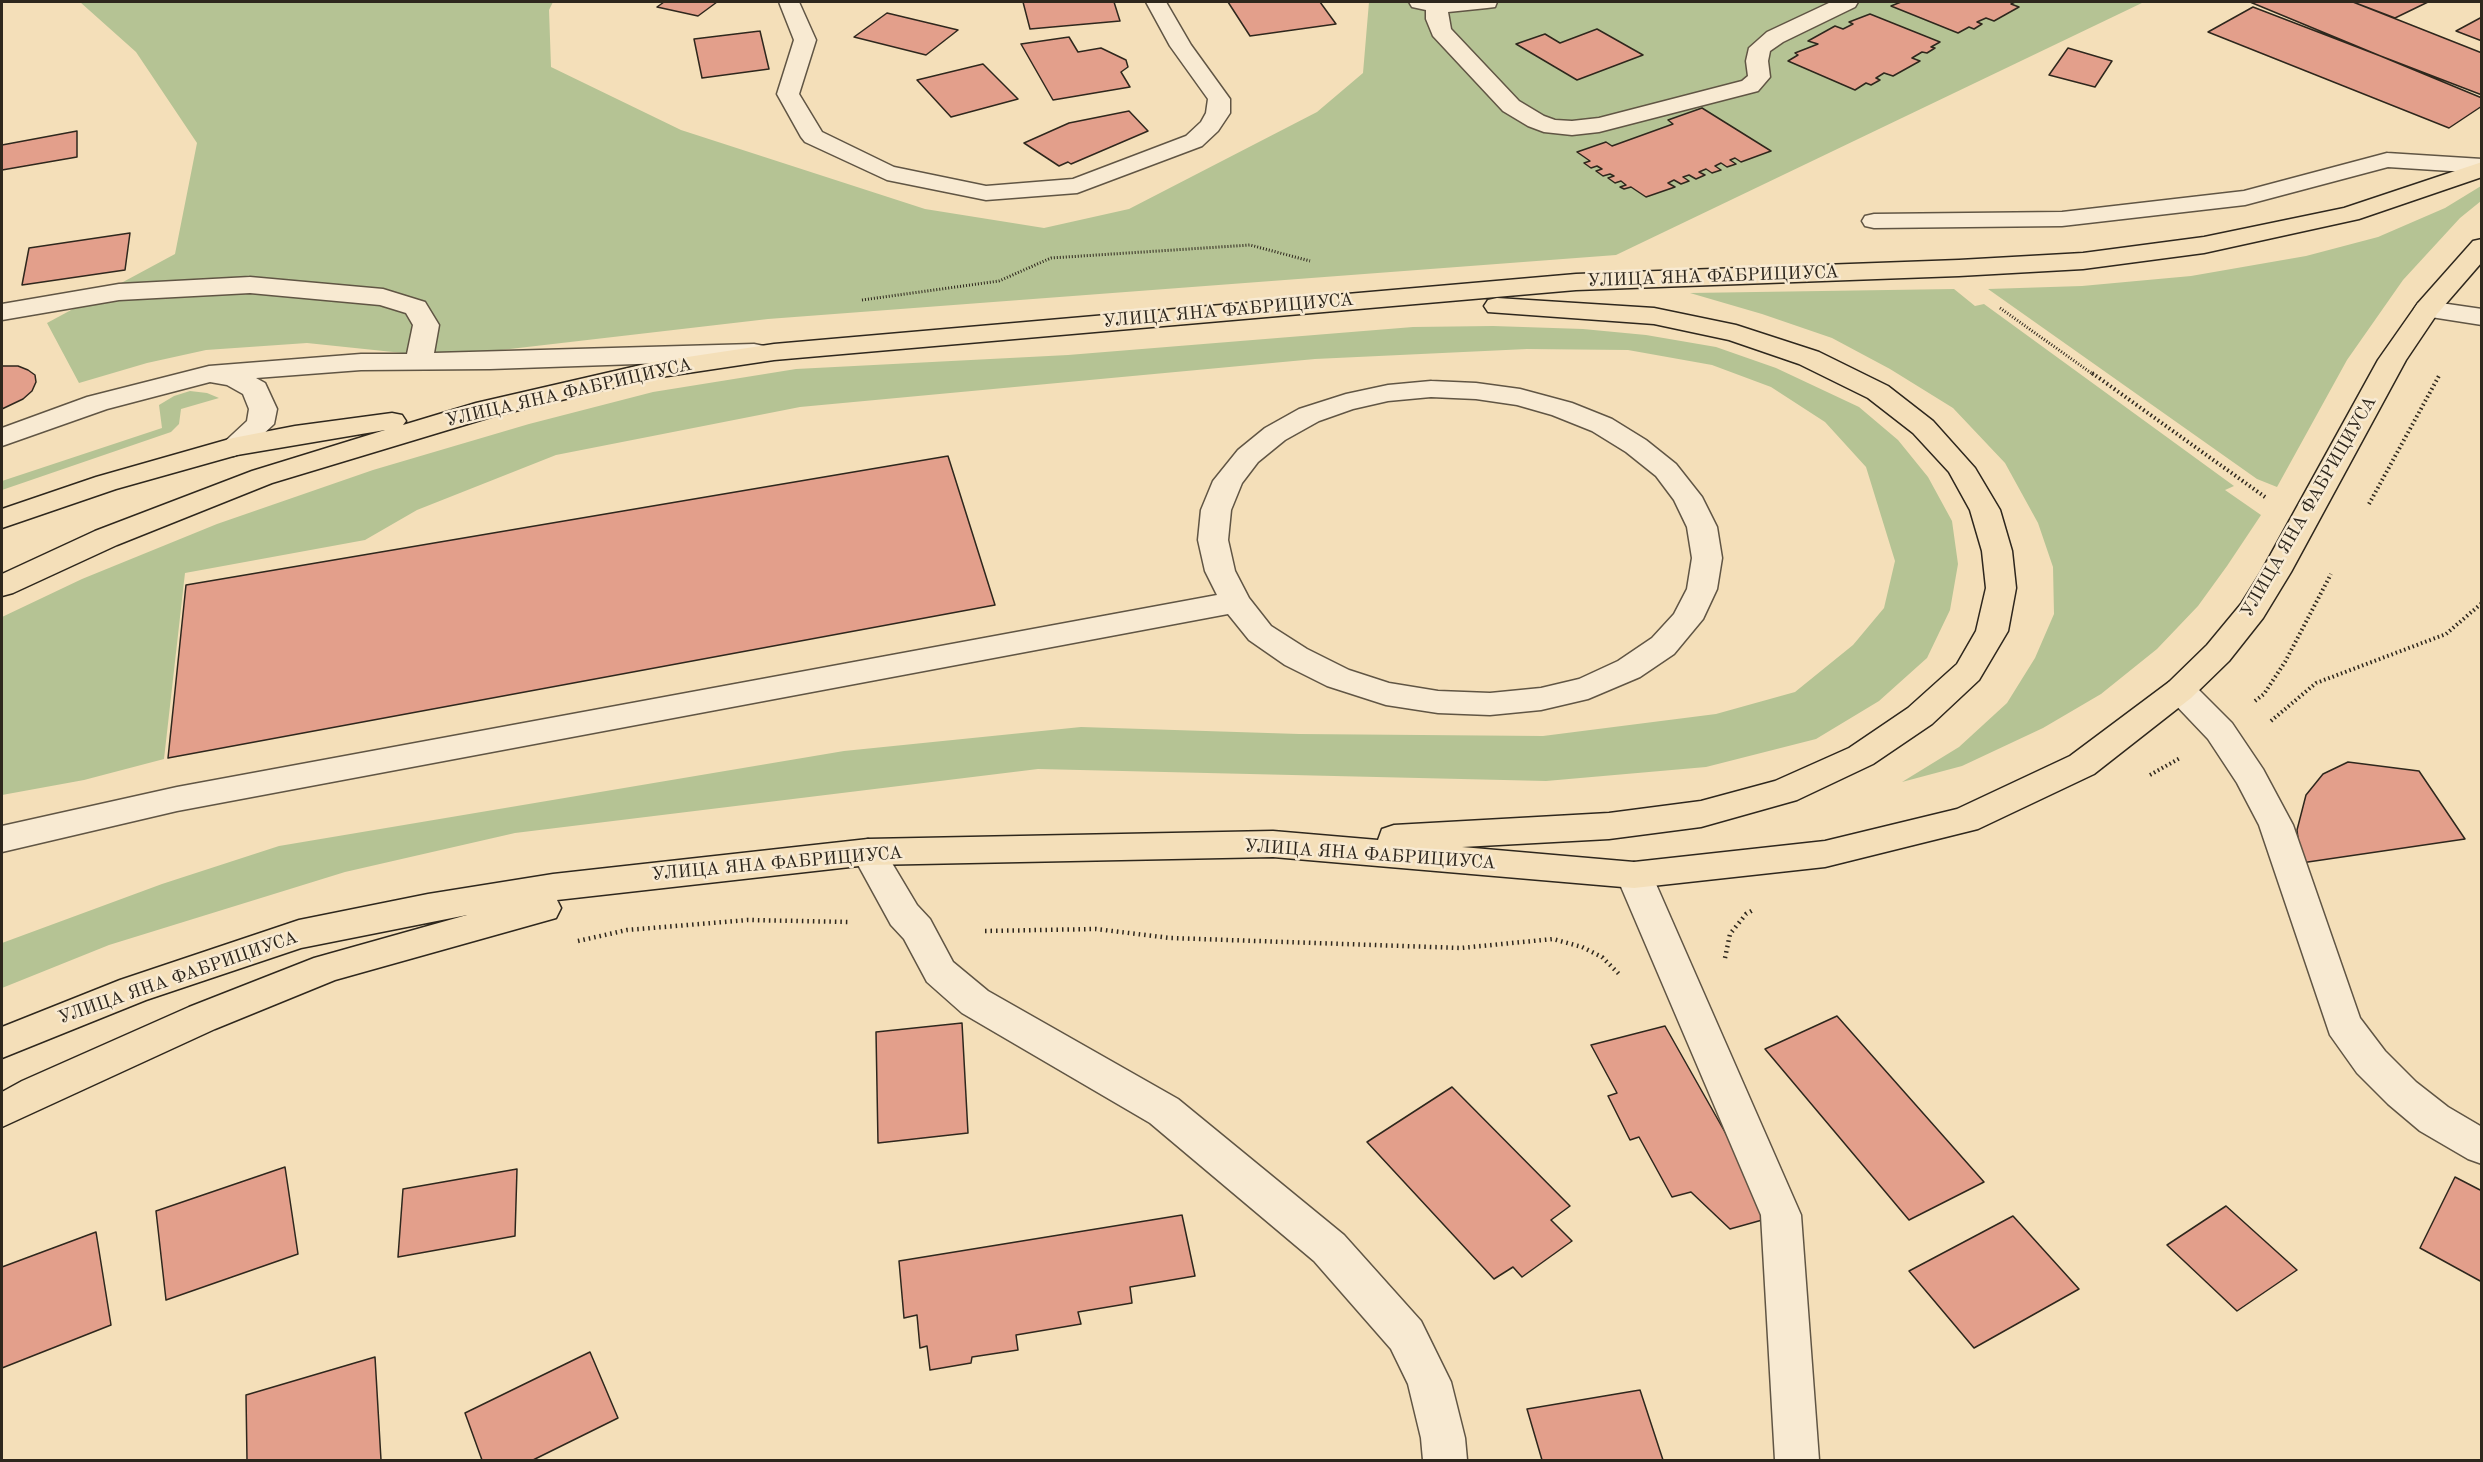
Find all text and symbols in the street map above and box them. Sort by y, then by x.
street label: УЛИЦА ЯНА ФАБРИЦИУСА [1587,262,1839,292]
street label: УЛИЦА ЯНА ФАБРИЦИУСА [1102,289,1354,333]
street label: УЛИЦА ЯНА ФАБРИЦИУСА [444,354,694,432]
street label: УЛИЦА ЯНА ФАБРИЦИУСА [2237,393,2381,621]
street label: УЛИЦА ЯНА ФАБРИЦИУСА [1244,835,1496,875]
street label: УЛИЦА ЯНА ФАБРИЦИУСА [651,842,903,886]
street label: УЛИЦА ЯНА ФАБРИЦИУСА [55,927,301,1029]

